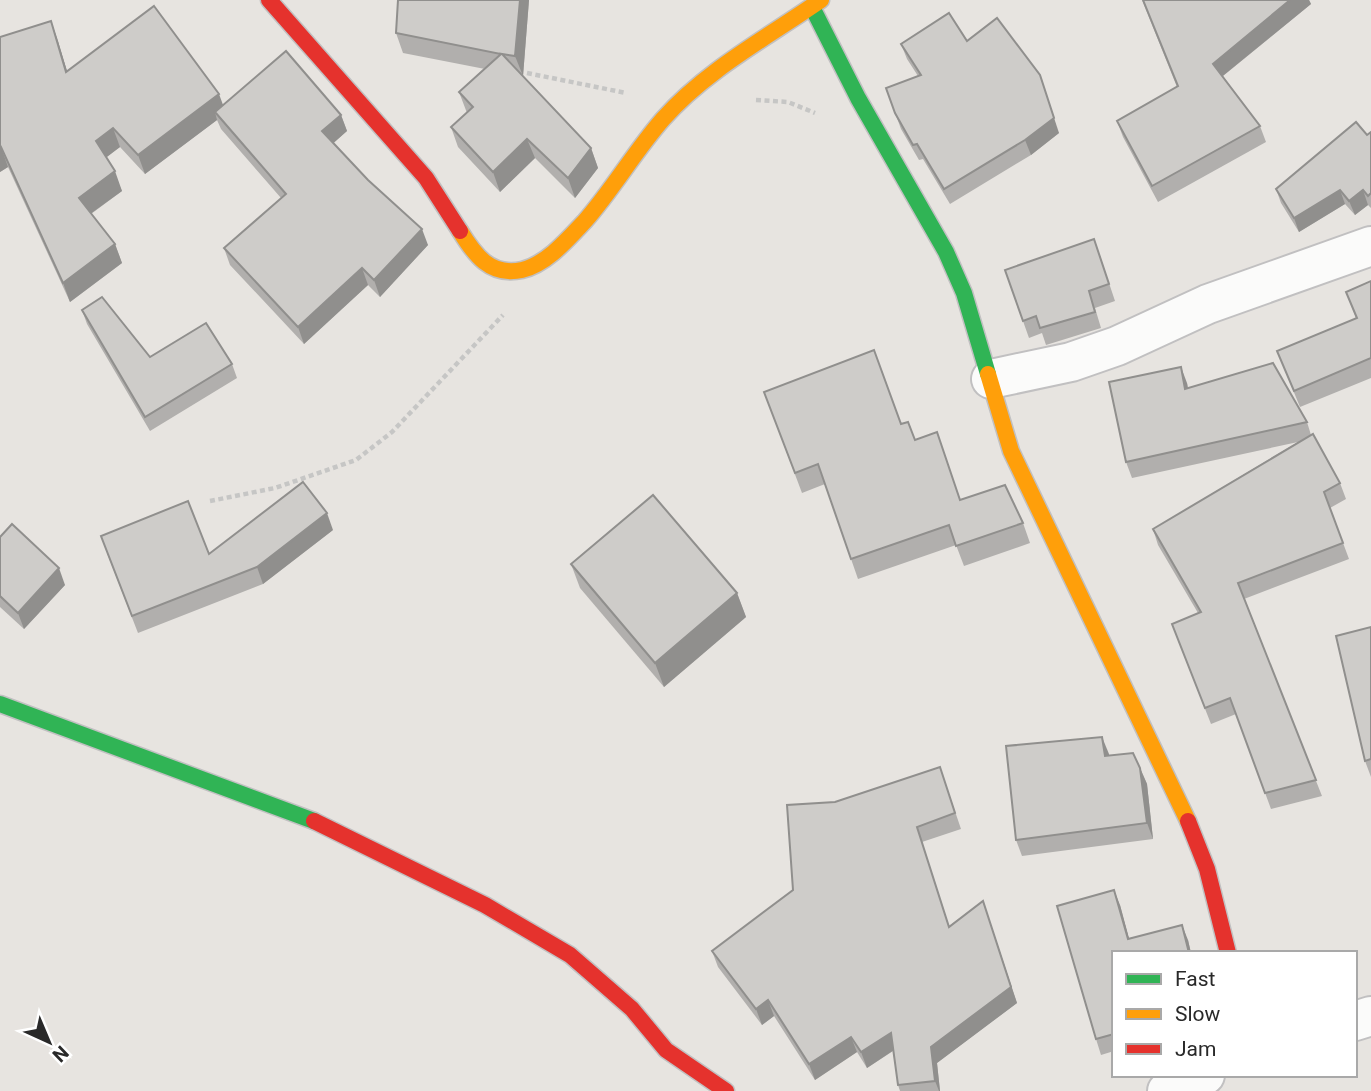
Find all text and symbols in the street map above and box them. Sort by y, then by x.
legend [1112,951,1357,1077]
text: Fast [1175,967,1216,991]
text: Slow [1175,1002,1221,1026]
north arrow [14,1007,84,1077]
text: Jam [1175,1037,1216,1061]
text: N [48,1041,73,1067]

